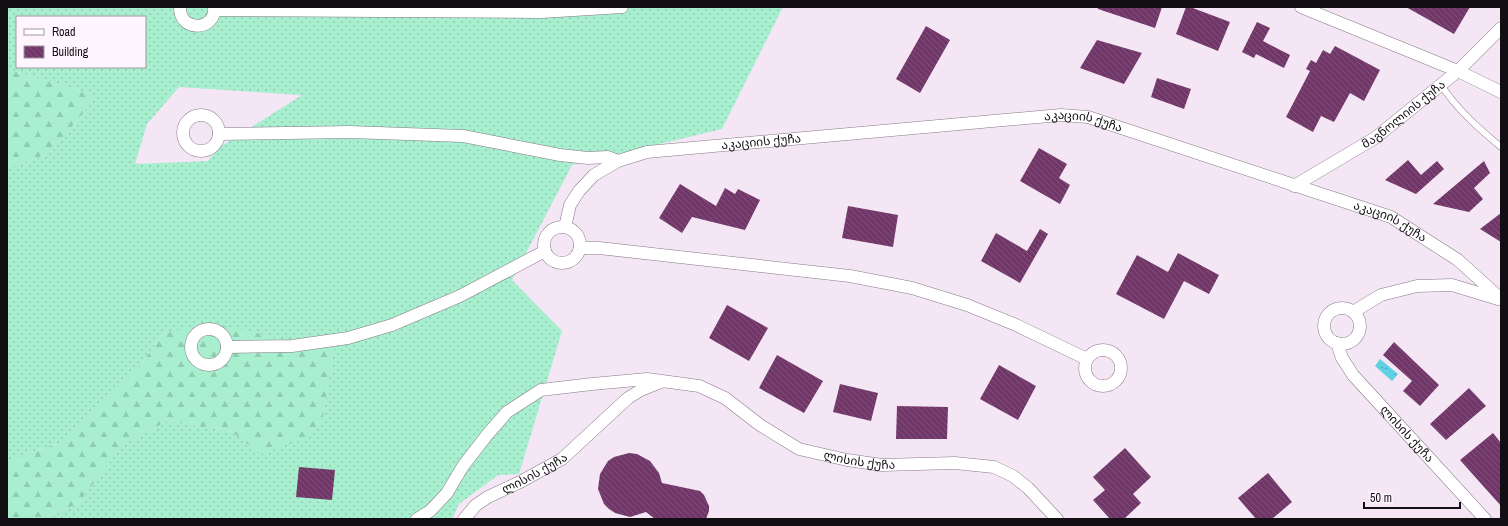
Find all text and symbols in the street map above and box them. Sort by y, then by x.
legend [16,16,146,68]
text: Road [52,24,76,40]
text: Building [52,44,89,60]
street label: მაგნოლიის ქუჩა [1359,76,1449,152]
street label: აკაციის ქუჩა [1044,107,1125,136]
street label: აკაციის ქუჩა [721,130,802,153]
street label: აკაციის ქუჩა [1351,197,1430,246]
street label: ლისის ქუჩა [1377,402,1437,466]
street label: ლისის ქუჩა [822,447,895,473]
street label: ლისის ქუჩა [499,450,571,497]
scale bar [1364,484,1460,510]
text: 50 m [1370,490,1392,506]

